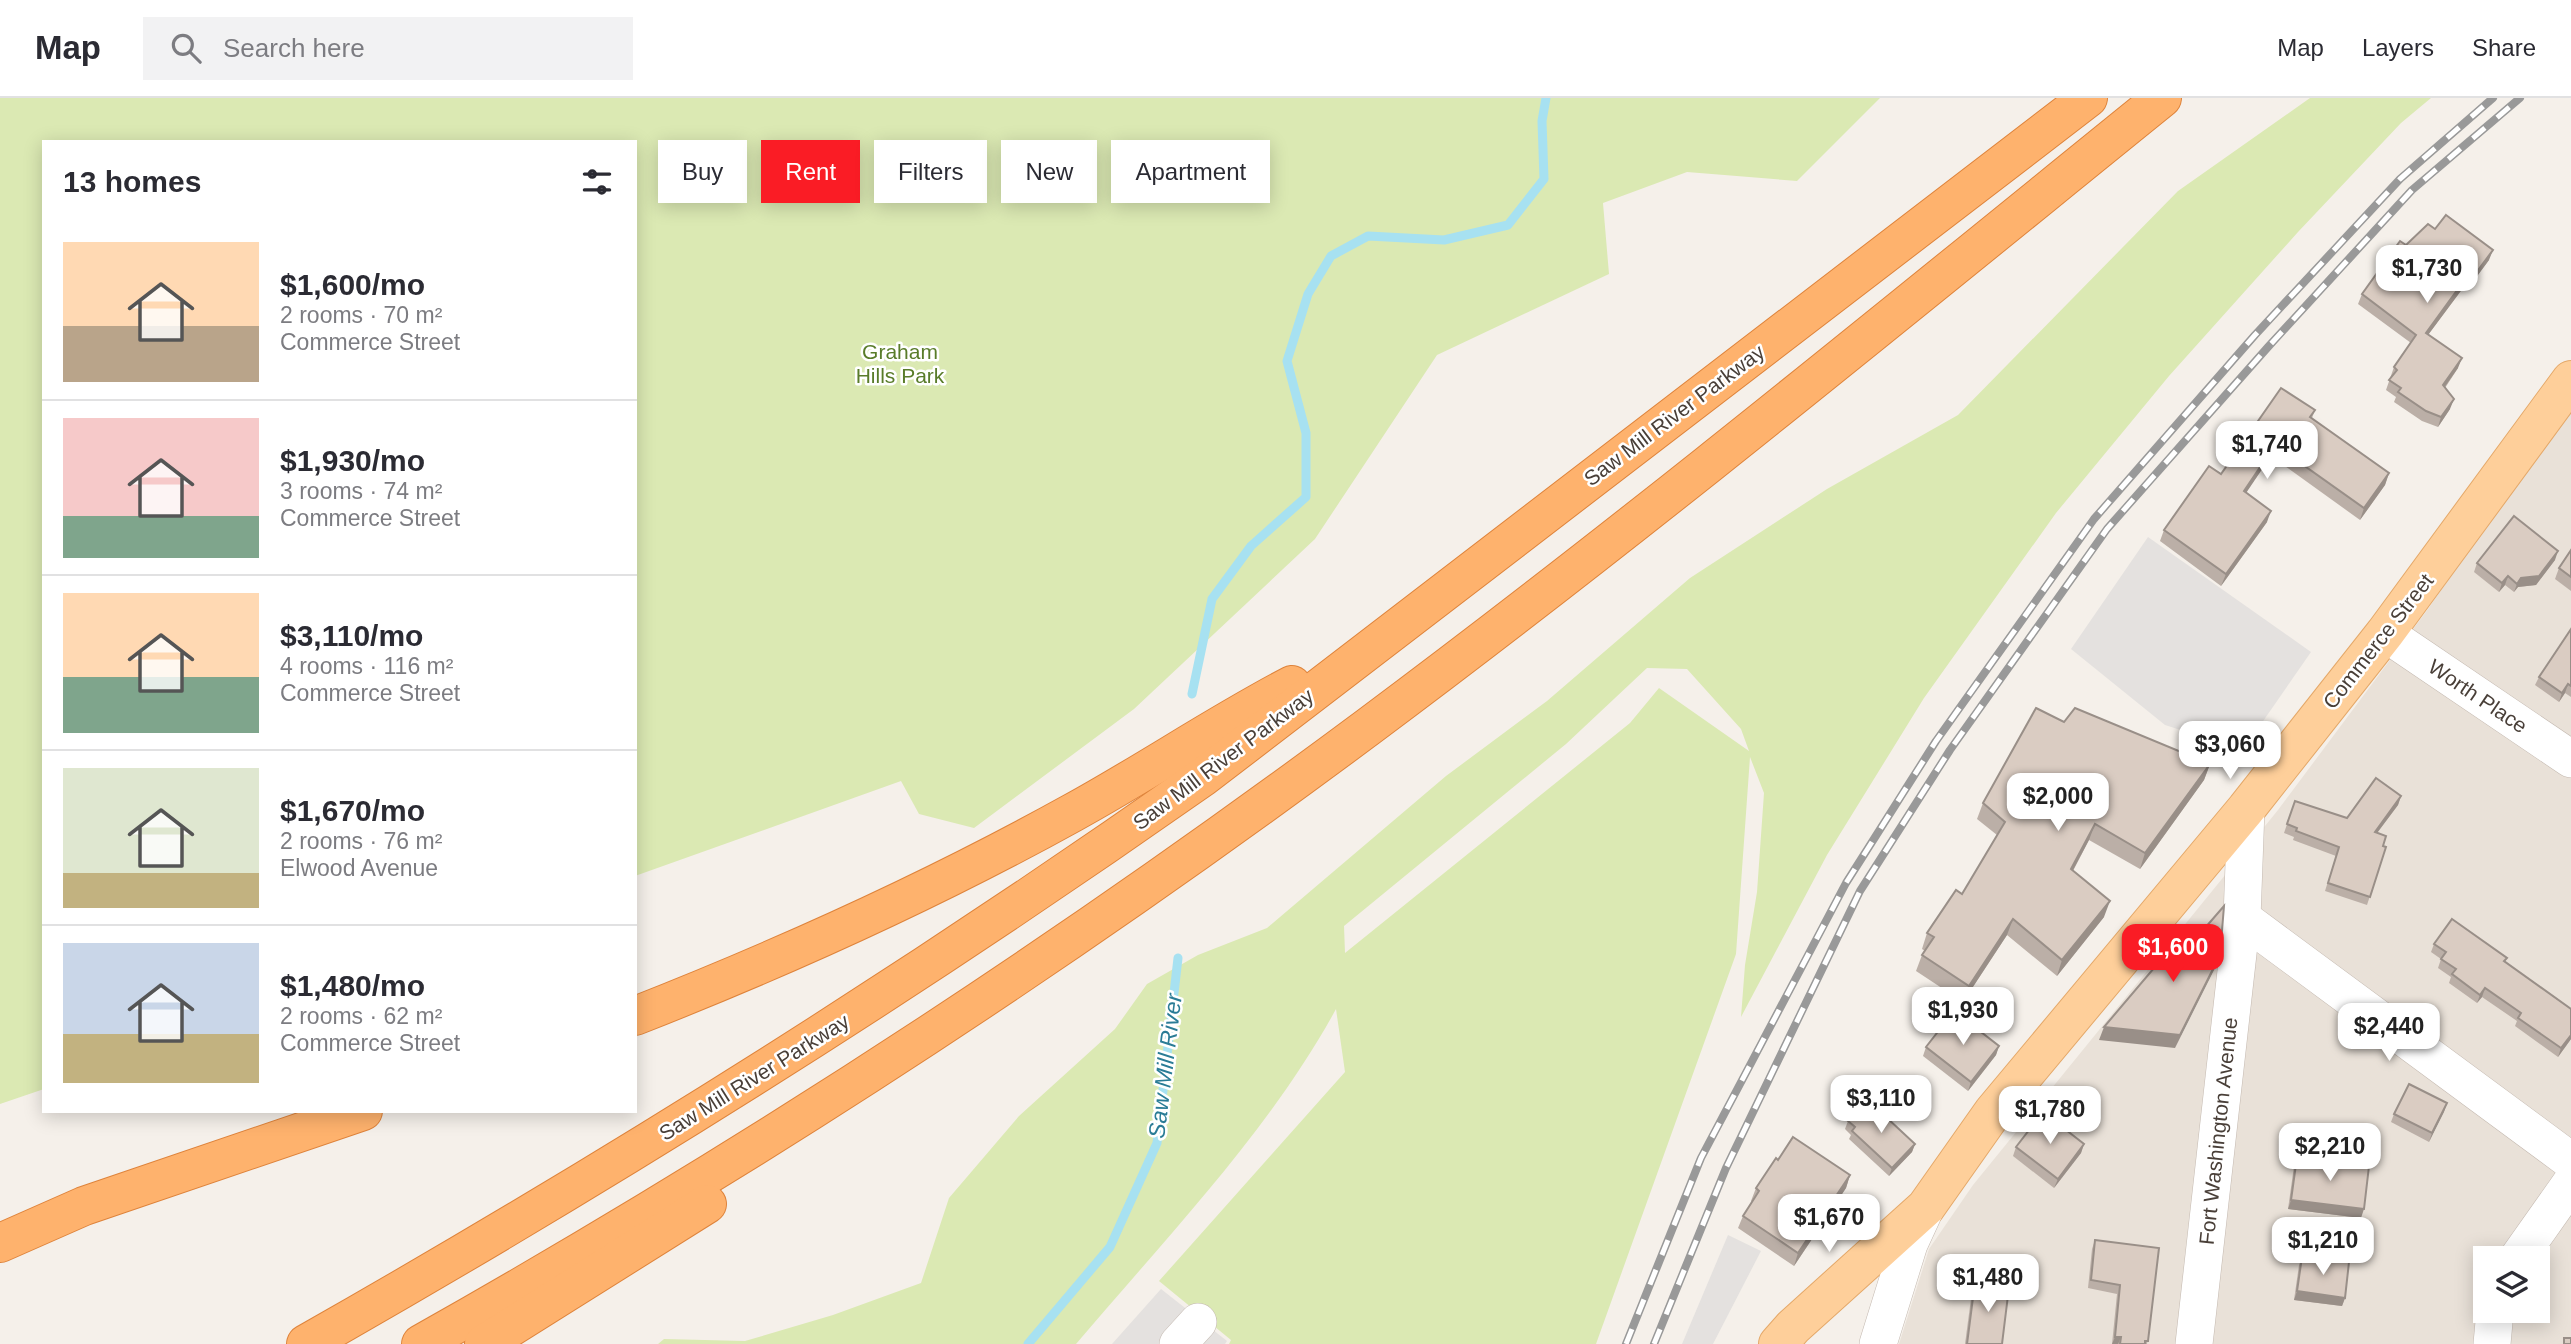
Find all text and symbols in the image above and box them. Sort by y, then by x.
search box [143,17,633,80]
text: Map [35,29,101,66]
icon: search [167,29,205,67]
text: Search here [223,33,365,63]
text: Map [2277,34,2324,61]
text: Layers [2362,34,2434,61]
text: Share [2472,34,2536,61]
chip: Buy [658,140,747,203]
chip: Rent [761,140,860,203]
chip: Filters [874,140,987,203]
chip: New [1001,140,1097,203]
chip: Apartment [1111,140,1270,203]
icon: filters [578,163,616,201]
text: 13 homes [63,165,201,198]
pin: $1,730 [2370,246,2484,305]
text: $1,730 [2392,255,2462,281]
text: $1,600/mo [280,268,425,301]
icon: home [119,270,203,354]
text: 2 rooms · 70 m² [280,302,442,328]
text: Commerce Street [280,329,460,355]
park label: Graham Hills Park [856,340,945,387]
street label: Saw Mill River Parkway [1579,340,1769,490]
pin: $1,740 [2210,422,2324,481]
text: $1,740 [2232,431,2302,457]
text: $1,930/mo [280,444,425,477]
icon: home [119,446,203,530]
text: 3 rooms · 74 m² [280,478,442,504]
text: Commerce Street [280,505,460,531]
street label: Commerce Street [2318,569,2438,713]
text: $3,110/mo [280,619,423,652]
icon: home [119,621,203,705]
text: 4 rooms · 116 m² [280,653,453,679]
street label: Worth Place [2424,655,2532,737]
text: Commerce Street [280,680,460,706]
street label: Saw Mill River Parkway [1128,684,1318,834]
pin: $3,060 [2173,722,2287,781]
text: $3,060 [2195,731,2265,757]
pin: $2,000 [2001,774,2115,833]
text: $2,000 [2023,783,2093,809]
text: $1,670/mo [280,794,425,827]
icon: home [119,796,203,880]
text: 2 rooms · 76 m² [280,828,442,854]
text: Elwood Avenue [280,855,438,881]
pin: $1,600 [2116,924,2230,984]
text: $1,600 [2138,934,2208,960]
text: $1,480/mo [280,969,425,1002]
icon: home [119,971,203,1055]
pin: $1,930 [1906,988,2020,1047]
water label: Saw Mill River [1143,991,1187,1140]
text: $1,930 [1928,997,1998,1023]
text: 2 rooms · 62 m² [280,1003,442,1029]
pin: $2,440 [2332,1004,2446,1063]
street label: Saw Mill River Parkway [655,1009,854,1145]
text: $2,440 [2354,1013,2424,1039]
street label: Fort Washington Avenue [2195,1016,2241,1246]
text: Commerce Street [280,1030,460,1056]
pin: $3,110 [1824,1076,1938,1135]
text: $3,110 [1846,1085,1916,1111]
pin: $1,780 [1993,1086,2107,1146]
text: $1,780 [2015,1096,2085,1122]
pin: $2,210 [2273,1124,2387,1183]
text: $2,210 [2295,1133,2365,1159]
pin: $1,670 [1772,1194,1886,1254]
text: $1,670 [1794,1204,1864,1230]
pin: $1,210 [2266,1218,2380,1277]
text: $1,210 [2288,1227,2358,1253]
map controls [2473,1246,2550,1323]
button: layers [2473,1246,2550,1323]
pin: $1,480 [1931,1254,2045,1314]
text: $1,480 [1953,1264,2023,1290]

